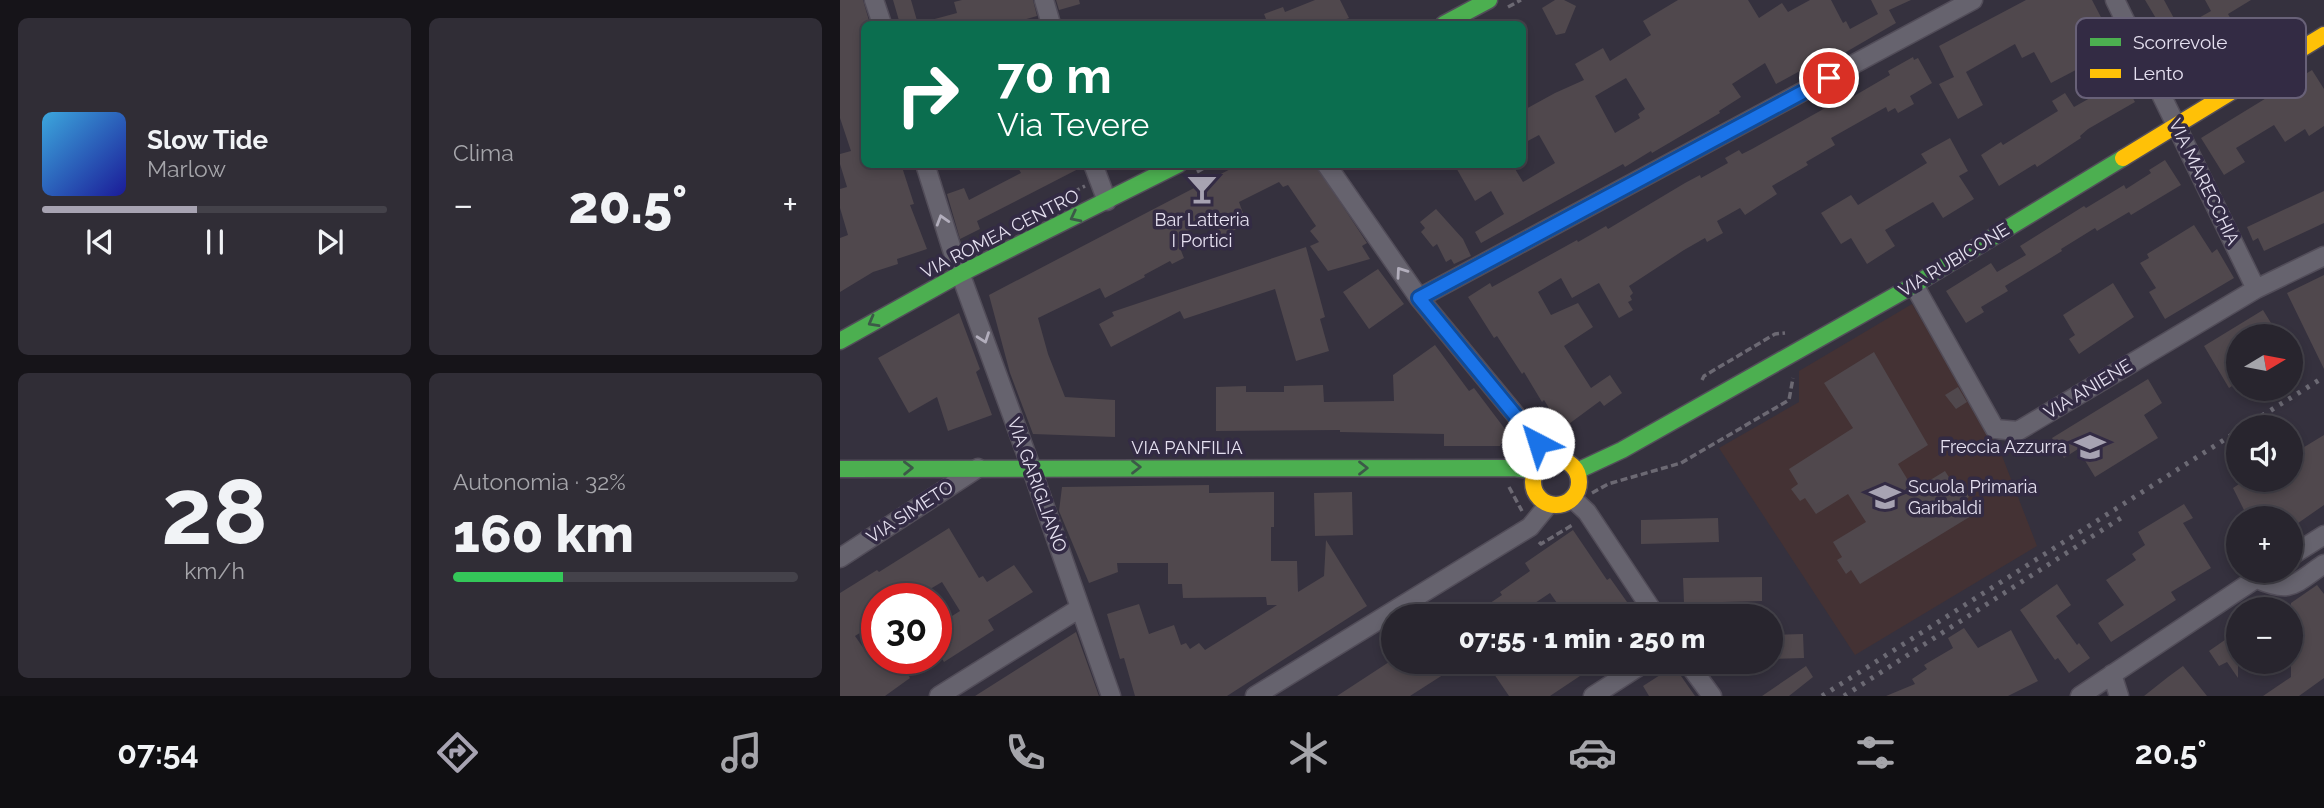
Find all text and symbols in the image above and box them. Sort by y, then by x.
legend [2076,18,2306,98]
text: Scorrevole [2133,31,2228,53]
text: 70 m [997,47,1112,104]
pin [1799,48,1859,108]
icon: right [882,49,973,140]
icon: arrive [1810,59,1848,97]
text: Lento [2133,62,2184,84]
text: Via Tevere [997,106,1149,143]
street label: VIA MARECCHIA [2165,115,2244,248]
text: Slow Tide [147,125,268,155]
text: Clima [453,139,514,166]
text: Marlow [147,155,226,182]
bar icon: Bar Latteria I Portici [1185,172,1219,206]
text: 20.5° [568,174,687,235]
text: − [453,182,473,227]
text: + [782,182,798,227]
street label: VIA ROMEA CENTRO [917,185,1082,283]
one-way arrow [1070,209,1082,223]
place label: Bar Latteria I Portici [1154,209,1250,251]
one-way arrow [936,214,951,226]
street label: VIA RUBICONE [1895,218,2013,301]
icon: previous [81,223,119,261]
icon: pause [196,223,234,261]
icon: next [311,223,349,261]
one-way arrow [1397,267,1409,280]
one-way arrow [868,314,880,328]
north arrow [2226,324,2303,401]
map controls [2226,324,2303,674]
one-way arrow [976,332,990,344]
street label: VIA ANIENE [2040,354,2135,423]
position arrow [1501,406,1575,480]
street label: VIA GARIGLIANO [1003,415,1072,555]
button: sound [2226,415,2303,492]
school or university icon: Freccia Azzurra [2073,430,2107,464]
place label: Freccia Azzurra [1940,436,2067,457]
street label: VIA PANFILIA [1131,437,1243,458]
text: 28 [161,458,268,565]
one-way arrow [1131,459,1141,475]
one-way arrow [903,460,914,476]
one-way arrow [1358,460,1369,476]
text: Autonomia · 32% [453,468,626,495]
street label: VIA SIMETO [862,476,957,547]
place label: Scuola Primaria Garibaldi [1908,476,2037,518]
school or university icon: Scuola Primaria Garibaldi [1868,480,1902,514]
text: 160 km [453,503,634,564]
button: + [2226,506,2303,583]
text: km/h [184,557,245,584]
speed limit sign: 30 [861,583,952,674]
button: − [2226,597,2303,674]
text: 07:55 · 1 min · 250 m [1459,624,1705,654]
icon: directions [433,728,482,777]
icon: music [717,728,766,777]
icon: phone [1001,728,1050,777]
icon: climate [1284,728,1333,777]
icon: car [1568,728,1617,777]
icon: filters [1851,728,1900,777]
text: 07:54 [117,734,199,771]
text: 20.5° [2135,734,2207,771]

